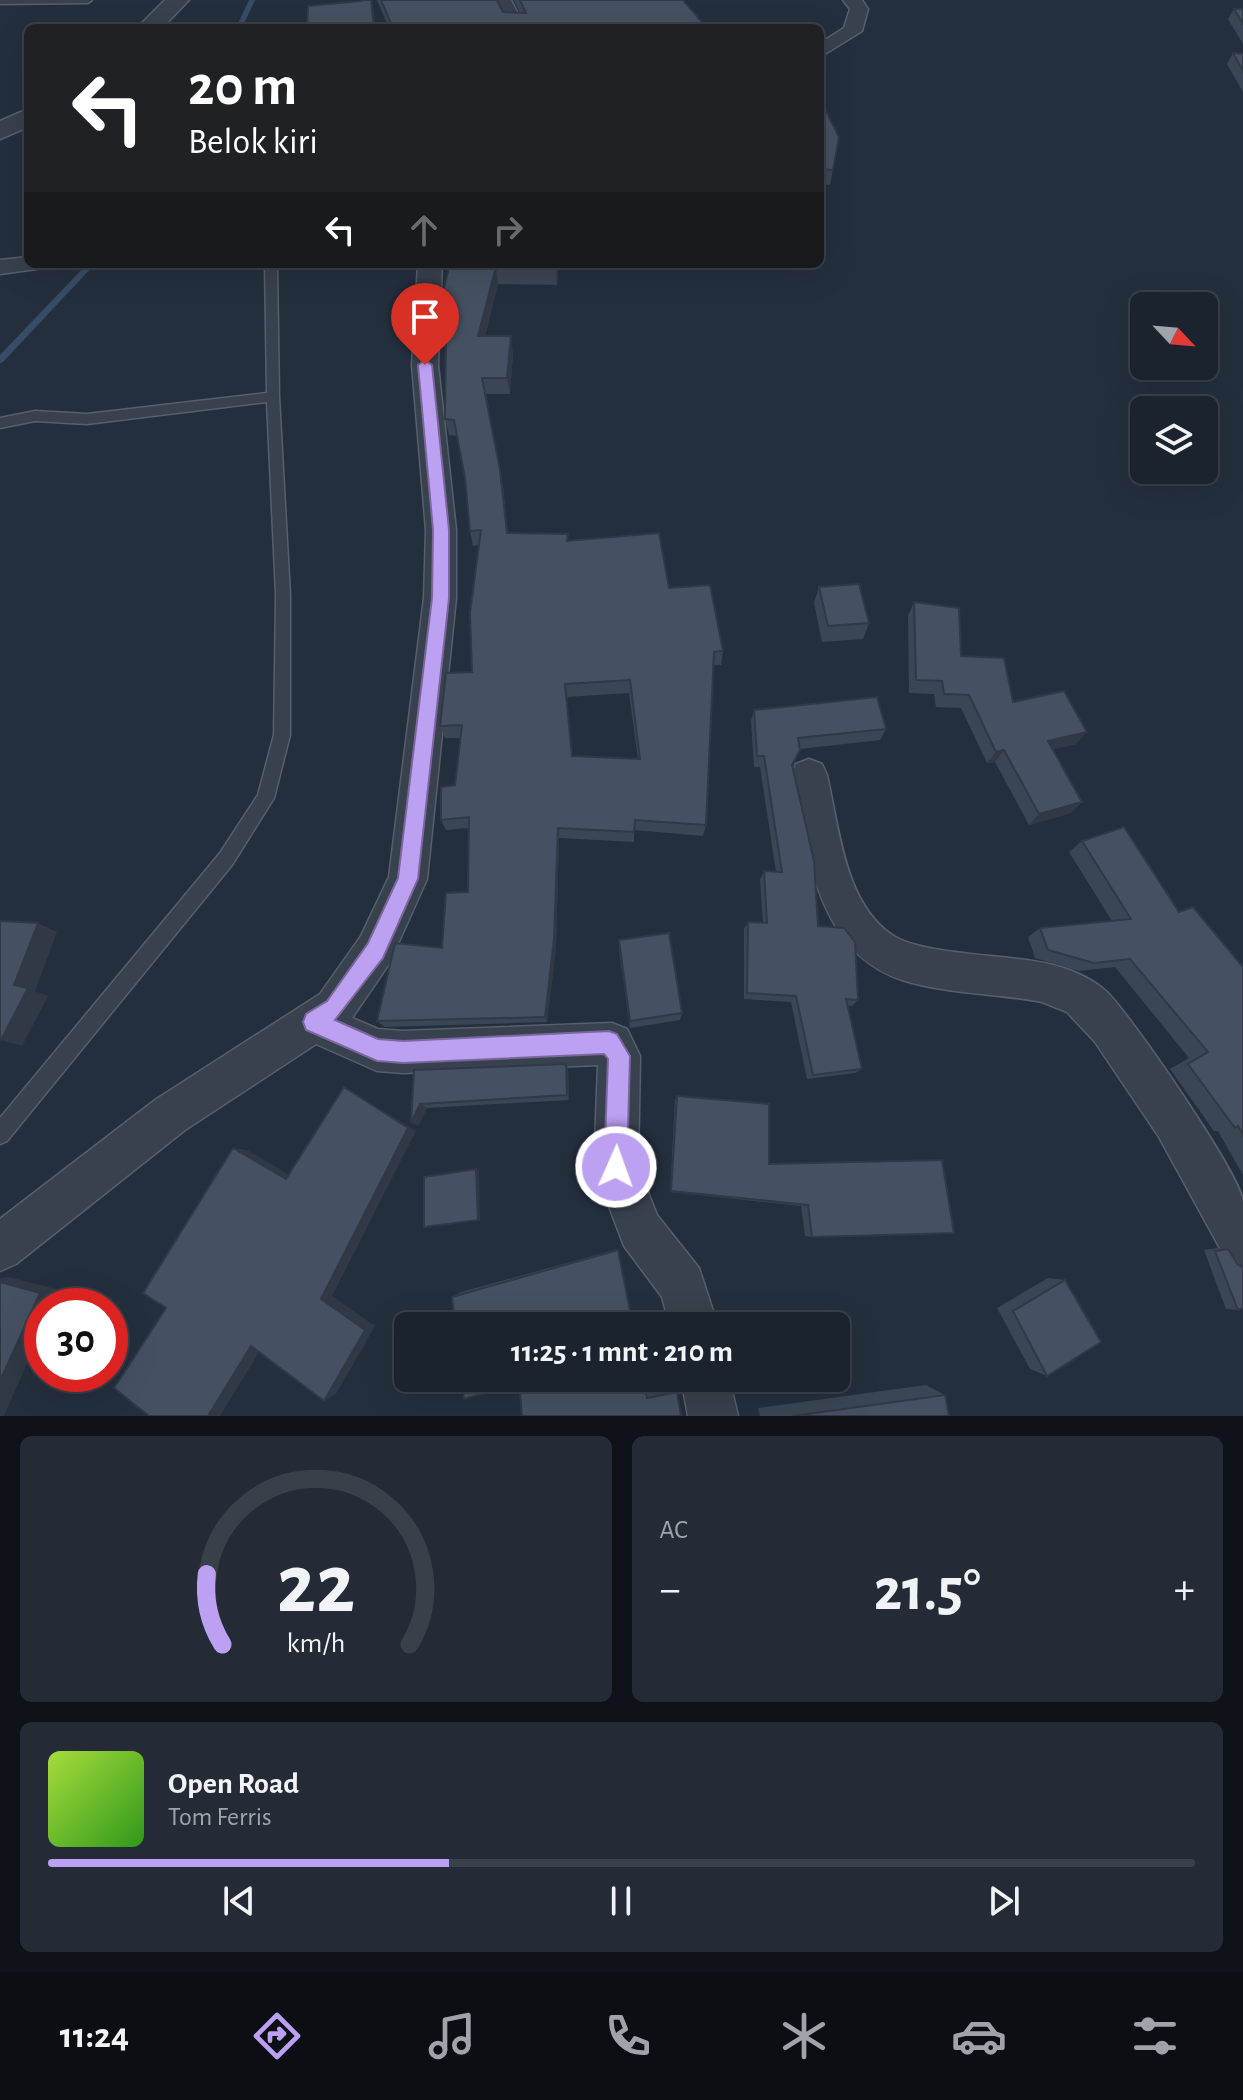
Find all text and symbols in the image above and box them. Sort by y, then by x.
icon: left [56,56,160,160]
text: 20 m [188,59,297,115]
text: Belok kiri [188,124,318,160]
icon: left [318,208,362,252]
icon: ahead [402,208,446,252]
icon: right [486,208,530,252]
pin [391,283,459,365]
north arrow [1130,292,1218,380]
map controls [1130,292,1218,484]
icon: arrive [403,295,447,339]
button: layers [1130,396,1218,484]
position arrow [574,1125,658,1209]
speed limit sign: 30 [24,1288,128,1392]
text: 11:25 · 1 mnt · 210 m [511,1337,733,1367]
text: AC [660,1517,688,1543]
text: 22 [277,1544,355,1628]
text: 21.5° [874,1561,981,1621]
text: − [660,1568,681,1612]
text: + [1174,1568,1195,1612]
text: km/h [286,1629,345,1658]
text: Open Road [168,1769,299,1799]
text: Tom Ferris [168,1804,272,1830]
icon: previous [217,1879,261,1923]
icon: pause [599,1879,643,1923]
icon: next [982,1879,1026,1923]
icon: directions [249,2008,305,2064]
icon: music [424,2008,480,2064]
icon: phone [600,2008,656,2064]
icon: climate [776,2008,832,2064]
icon: car [951,2008,1007,2064]
icon: filters [1127,2008,1183,2064]
text: 11:24 [60,2018,129,2054]

